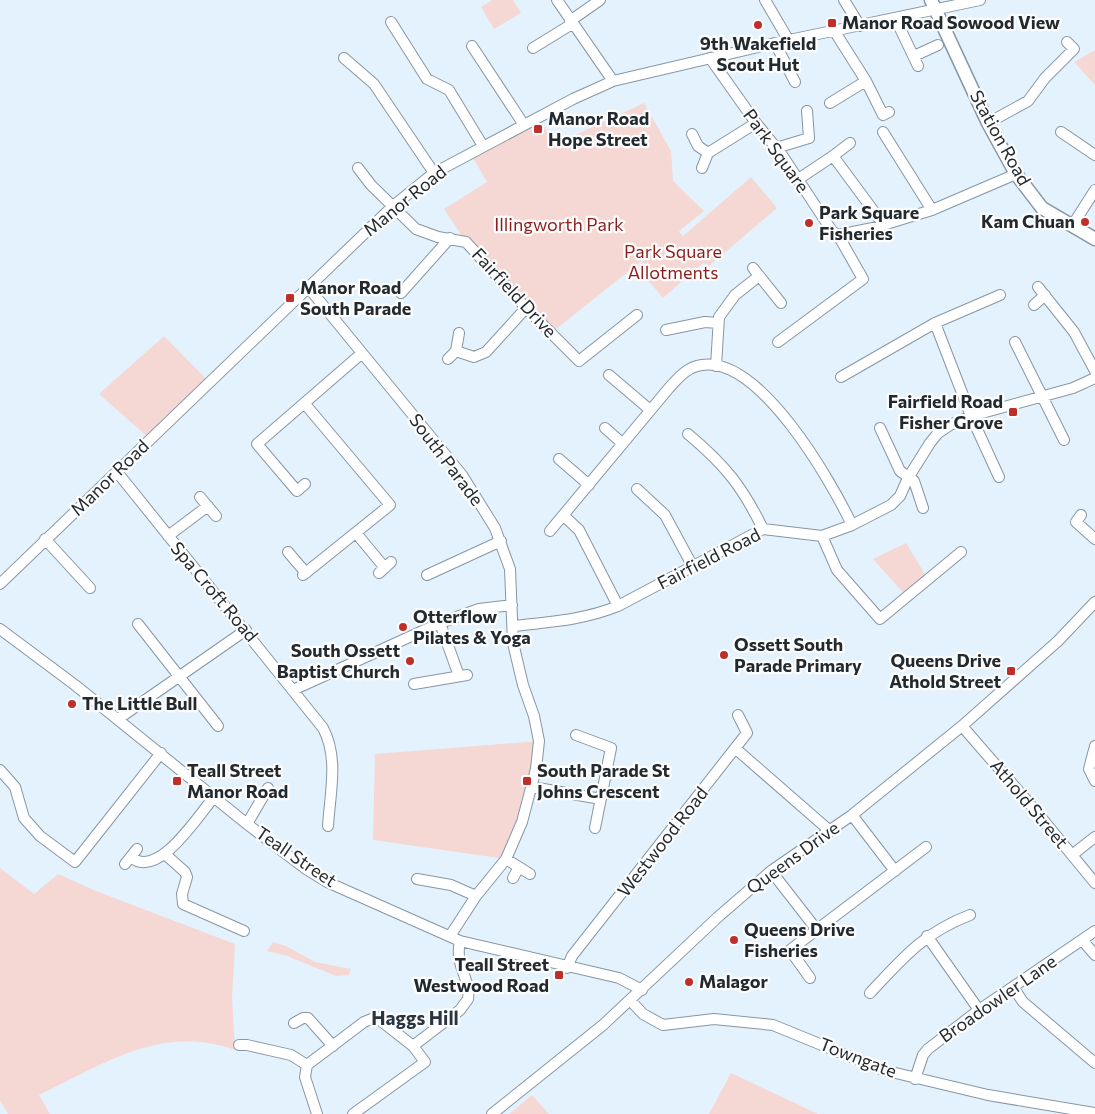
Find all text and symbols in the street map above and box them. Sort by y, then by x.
place label: Manor Road Sowood View [842,11,1060,33]
marker: Manor Road Sowood View [826,17,838,29]
marker: 9th Wakefield Scout Hut [752,19,764,31]
place label: 9th Wakefield Scout Hut [700,32,816,75]
street label: Station Road [966,86,1036,189]
street label: Park Square [739,104,815,197]
place label: Manor Road Hope Street [548,107,649,150]
marker: Manor Road Hope Street [532,123,544,135]
street label: Manor Road [359,160,450,240]
place label: Park Square Fisheries [819,201,919,244]
place label: Kam Chuan [981,210,1075,232]
park label: Illingworth Park [494,213,624,235]
marker: Kam Chuan [1079,216,1091,228]
marker: Park Square Fisheries [803,217,815,229]
park label: Park Square Allotments [624,240,722,283]
street label: Fairfield Drive [468,243,562,342]
place label: Manor Road South Parade [300,276,411,319]
marker: Manor Road South Parade [284,292,296,304]
place label: Fairfield Road Fisher Grove [888,390,1003,433]
marker: Fairfield Road Fisher Grove [1007,406,1019,418]
street label: South Parade [405,409,489,510]
street label: Manor Road [66,435,153,520]
street label: Fairfield Road [653,523,764,594]
street label: Spa Croft Road [167,537,263,646]
place label: Otterflow Pilates & Yoga [413,605,531,648]
marker: Otterflow Pilates & Yoga [397,621,409,633]
place label: Ossett South Parade Primary [734,633,862,676]
place label: South Ossett Baptist Church [277,639,400,682]
marker: Ossett South Parade Primary [718,649,730,661]
place label: Queens Drive Athold Street [889,649,1001,692]
marker: South Ossett Baptist Church [404,655,416,667]
marker: Queens Drive Athold Street [1005,665,1017,677]
place label: The Little Bull [82,692,197,714]
marker: The Little Bull [66,698,78,710]
street label: Athold Street [986,754,1073,852]
place label: Teall Street Manor Road [187,759,288,802]
place label: South Parade St Johns Crescent [537,759,670,802]
marker: Teall Street Manor Road [171,775,183,787]
marker: South Parade St Johns Crescent [521,775,533,787]
street label: Westwood Road [612,782,712,901]
street label: Queens Drive [742,816,843,898]
street label: Teall Street [252,821,341,891]
place label: Queens Drive Fisheries [744,918,855,961]
marker: Queens Drive Fisheries [728,934,740,946]
street label: Broadowler Lane [935,950,1060,1047]
place label: Teall Street Westwood Road [413,953,549,996]
marker: Teall Street Westwood Road [553,969,565,981]
place label: Malagor [699,970,769,992]
marker: Malagor [683,976,695,988]
district label: Haggs Hill [371,1006,459,1029]
street label: Towngate [817,1032,900,1082]

